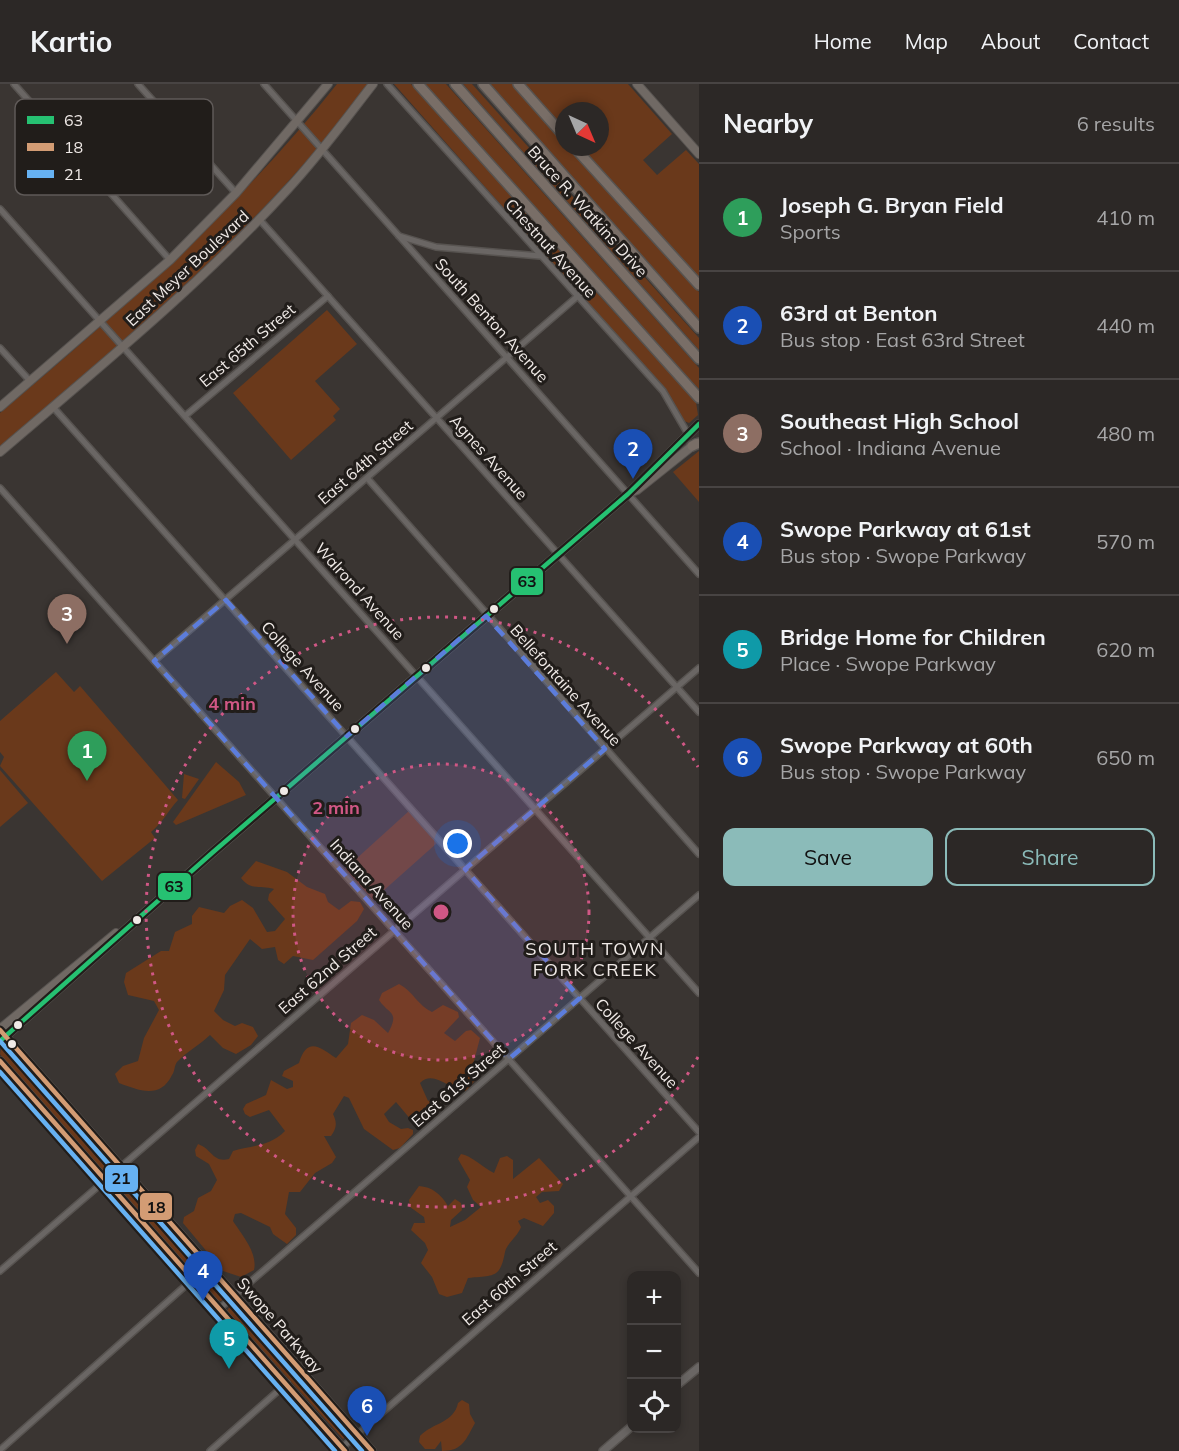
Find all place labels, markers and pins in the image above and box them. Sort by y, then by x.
pin: 2 [614,430,652,479]
pin: 3 [48,594,86,644]
unlabelled marker [488,603,500,615]
unlabelled marker [420,662,432,674]
unlabelled marker [349,723,361,735]
pin: 1 [68,732,106,781]
unlabelled marker [278,785,290,797]
centre of rings [431,902,451,922]
unlabelled marker [131,914,143,926]
unlabelled marker [12,1019,24,1031]
unlabelled marker [6,1038,18,1050]
pin: 4 [184,1252,222,1301]
pin: 5 [210,1320,248,1369]
pin: 6 [348,1386,386,1436]

